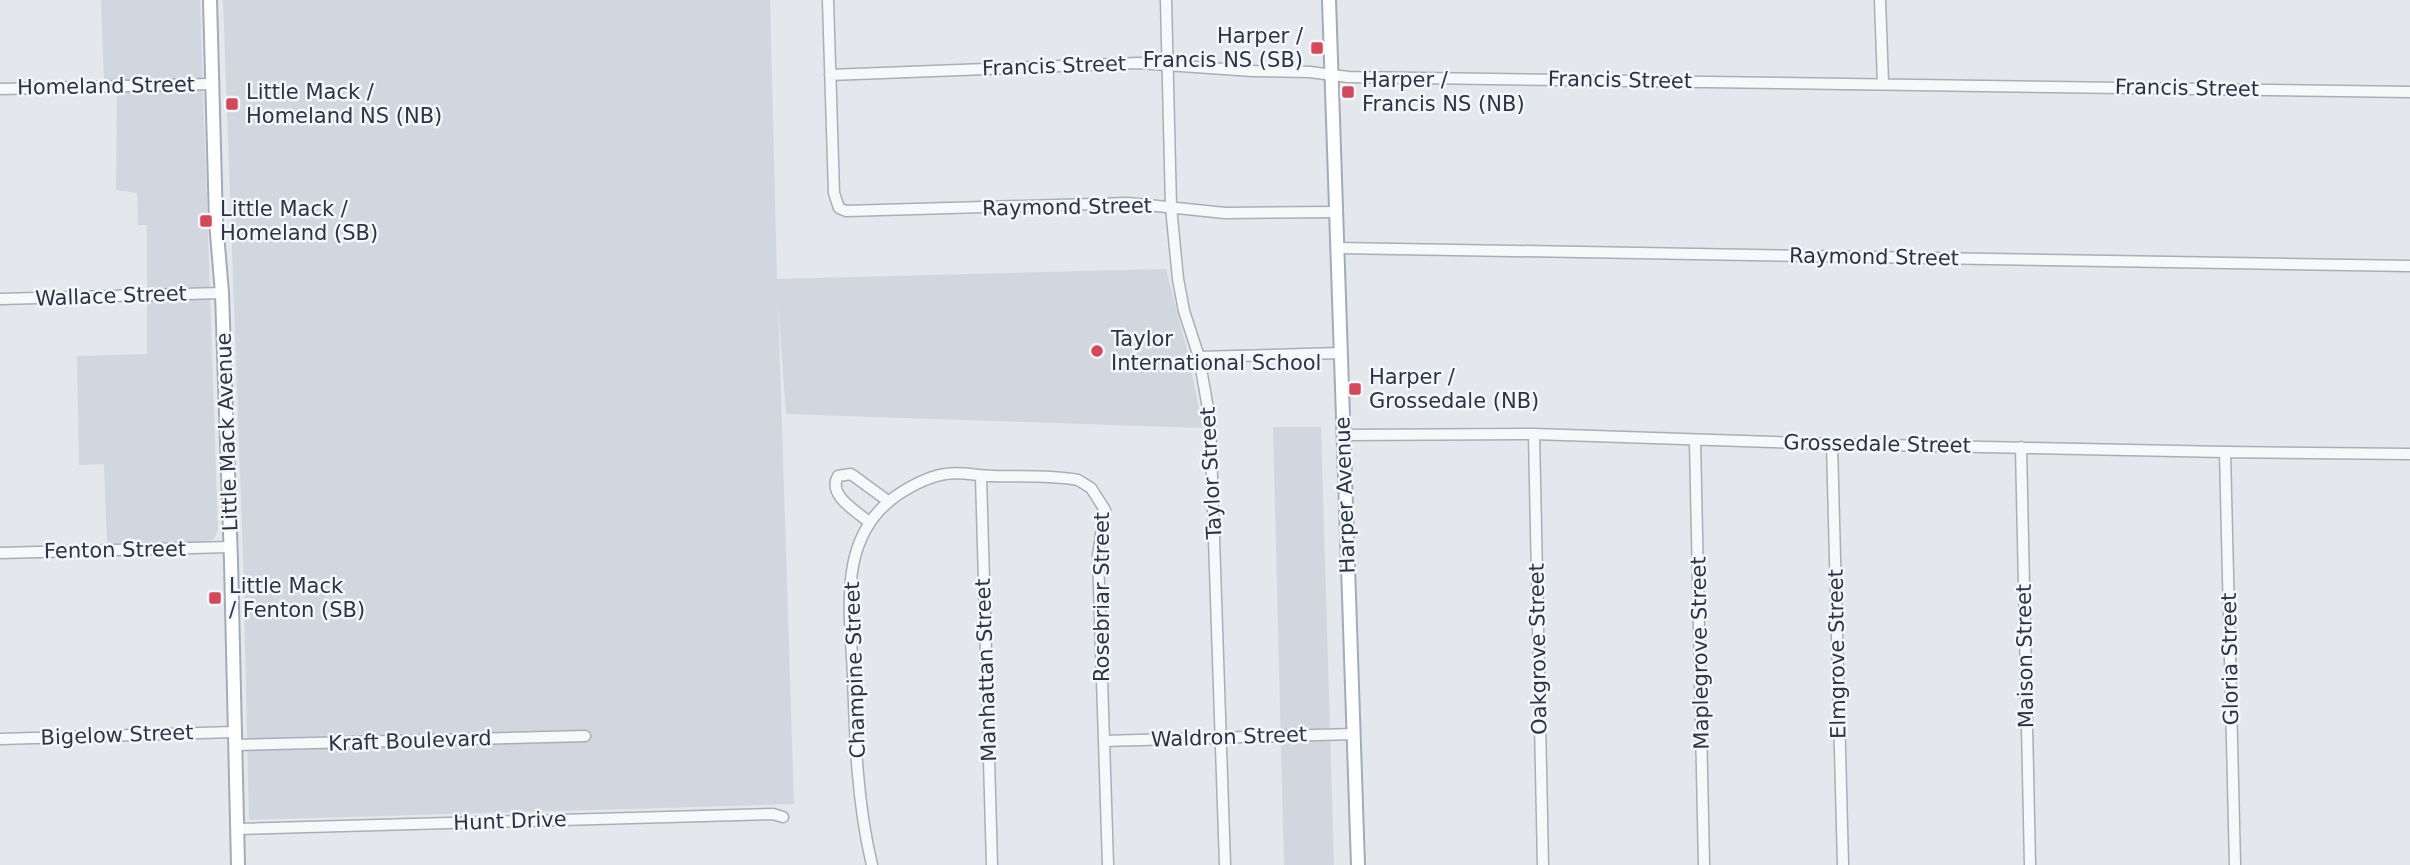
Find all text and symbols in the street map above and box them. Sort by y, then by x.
place label: Harper / Francis NS (SB) [1143,24,1304,72]
marker: Harper / Francis NS (SB) [1309,40,1325,56]
street label: Francis Street [982,51,1126,81]
street label: Francis Street [1548,67,1692,93]
place label: Harper / Francis NS (NB) [1362,68,1525,116]
street label: Homeland Street [17,72,195,100]
street label: Francis Street [2115,75,2259,101]
place label: Little Mack / Homeland NS (NB) [246,80,442,128]
marker: Harper / Francis NS (NB) [1340,84,1356,100]
marker: Little Mack / Homeland NS (NB) [224,96,240,112]
street label: Raymond Street [982,194,1152,220]
place label: Little Mack / Homeland (SB) [220,197,378,245]
marker: Little Mack / Homeland (SB) [198,213,214,229]
street label: Raymond Street [1789,244,1959,270]
street label: Wallace Street [35,281,187,311]
place label: Taylor International School [1110,327,1321,375]
street label: Little Mack Avenue [212,332,242,532]
marker: Taylor International School [1089,343,1105,359]
place label: Harper / Grossedale (NB) [1369,365,1539,413]
marker: Harper / Grossedale (NB) [1347,381,1363,397]
street label: Taylor Street [1196,406,1227,541]
street label: Harper Avenue [1330,416,1360,574]
street label: Grossedale Street [1783,430,1971,458]
street label: Rosebriar Street [1090,512,1114,682]
street label: Fenton Street [44,537,186,563]
street label: Maplegrove Street [1686,556,1714,750]
street label: Oakgrove Street [1525,563,1551,735]
street label: Elmgrove Street [1824,569,1850,739]
place label: Little Mack / Fenton (SB) [229,574,365,622]
street label: Manhattan Street [971,578,1001,762]
street label: Champine Street [840,581,870,759]
street label: Maison Street [2012,584,2038,728]
marker: Little Mack / Fenton (SB) [207,590,223,606]
street label: Gloria Street [2217,592,2243,726]
street label: Bigelow Street [40,720,194,750]
street label: Waldron Street [1150,722,1308,752]
street label: Kraft Boulevard [328,726,492,756]
street label: Hunt Drive [453,807,567,835]

